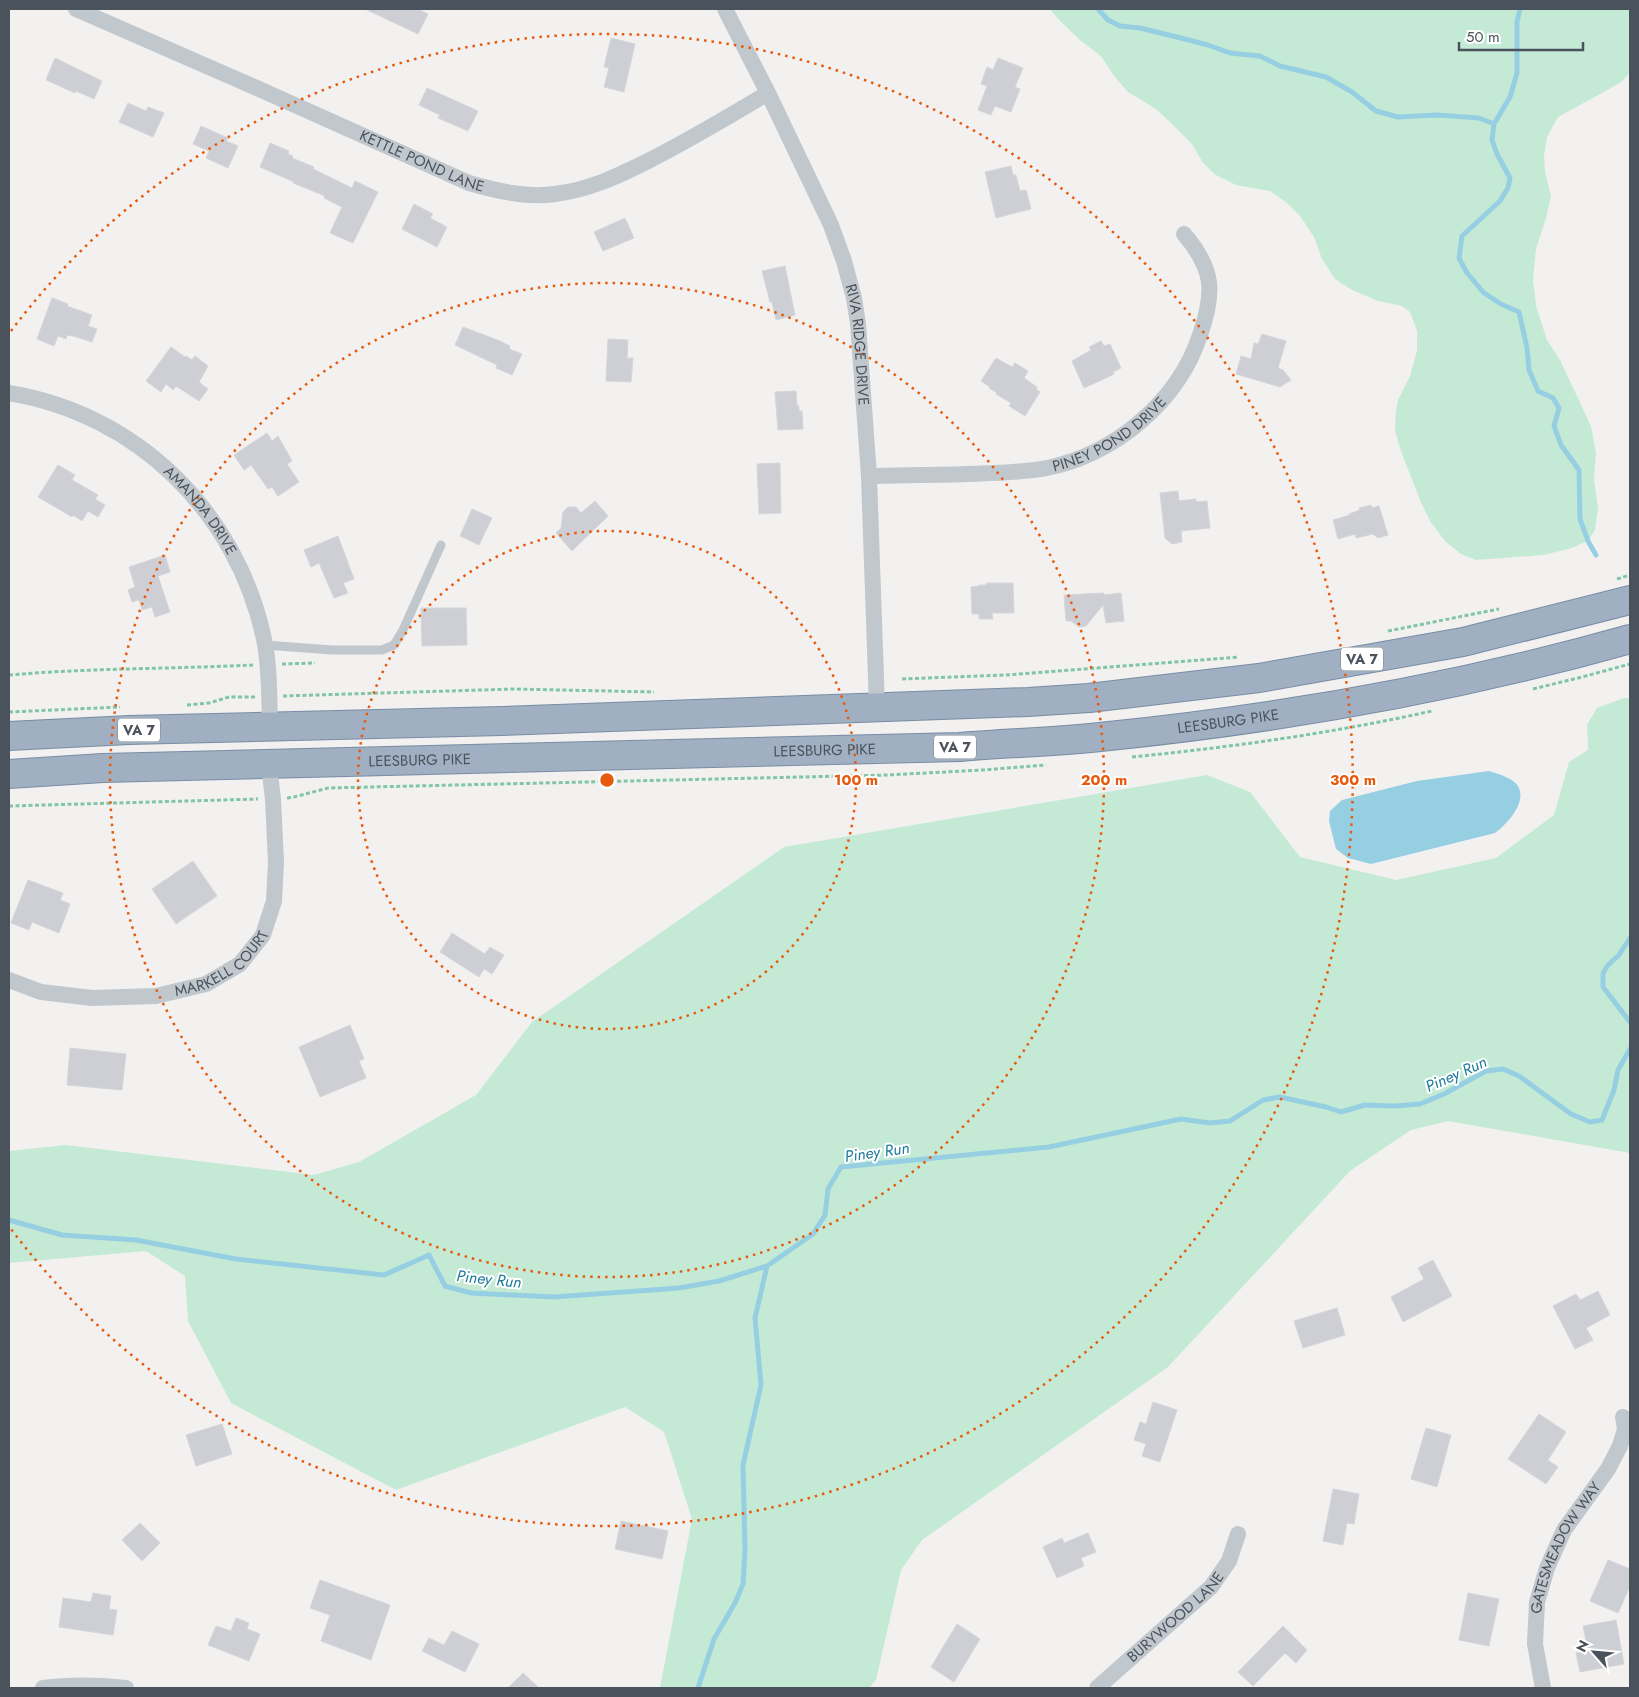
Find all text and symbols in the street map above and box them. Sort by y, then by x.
scale bar [1459,20,1583,52]
text: 50 m [1466,26,1500,48]
street label: KETTLE POND LANE [356,124,487,198]
street label: RIVA RIDGE DRIVE [840,281,875,406]
street label: PINEY POND DRIVE [1050,392,1171,477]
street label: AMANDA DRIVE [159,461,242,559]
road number: VA 7 [1341,648,1383,671]
street label: LEESBURG PIKE [1176,704,1281,739]
road number: VA 7 [118,718,160,742]
road number: VA 7 [934,736,976,759]
street label: LEESBURG PIKE [773,738,876,763]
street label: LEESBURG PIKE [368,748,471,772]
text: 100 m [834,769,878,791]
text: 200 m [1081,769,1127,791]
text: 300 m [1330,769,1376,791]
centre of rings [598,771,616,789]
street label: MARKELL COURT [172,928,275,1002]
water label: Piney Run [1422,1050,1490,1098]
water label: Piney Run [843,1136,911,1168]
water label: Piney Run [455,1264,523,1294]
street label: GATESMEADOW WAY [1525,1477,1607,1614]
street label: BURYWOOD LANE [1122,1567,1229,1667]
north arrow [1569,1627,1619,1677]
text: N [1571,1637,1594,1656]

